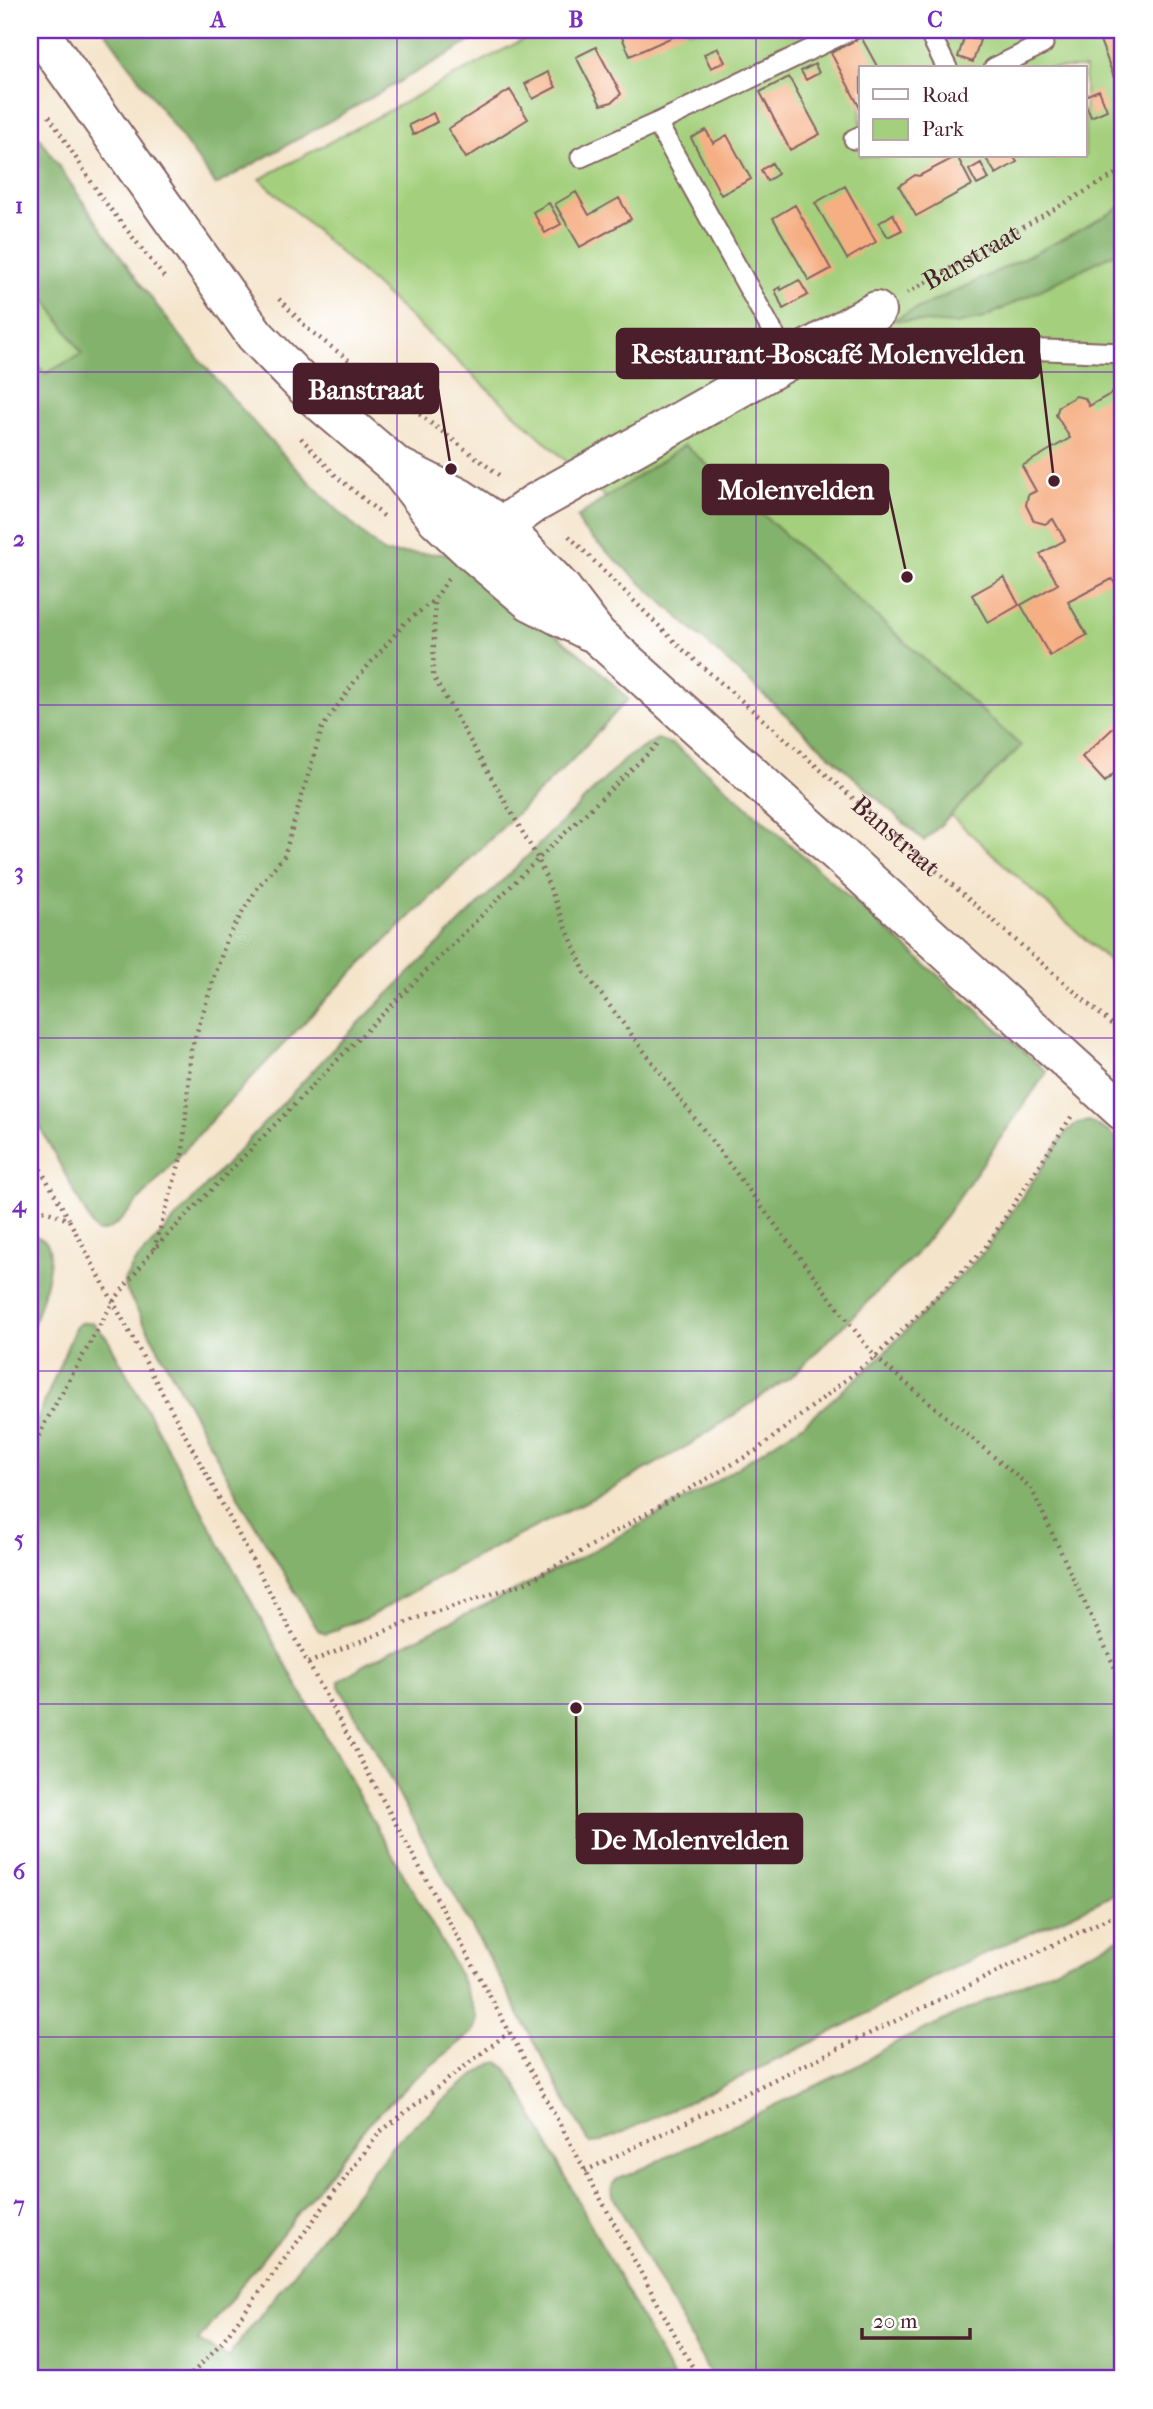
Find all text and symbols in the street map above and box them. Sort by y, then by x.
text: A [209,6,227,33]
text: B [569,6,584,33]
text: C [927,6,943,33]
legend [859,66,1086,158]
text: Road [922,83,969,107]
text: Park [922,117,964,141]
text: 1 [15,192,23,219]
street label: Banstraat [917,216,1026,296]
callout: Restaurant-Boscafé Molenvelden [617,329,1039,378]
text: Restaurant-Boscafé Molenvelden [631,337,1026,370]
callout: Banstraat [294,364,438,413]
text: Banstraat [308,373,425,406]
callout: Molenvelden [703,465,888,514]
text: Molenvelden [718,473,875,506]
text: 2 [13,525,25,552]
street label: Banstraat [846,789,947,883]
text: 3 [14,858,24,885]
text: 4 [11,1191,27,1218]
text: 5 [14,1525,24,1552]
callout: De Molenvelden [577,1814,802,1863]
text: De Molenvelden [591,1823,790,1856]
text: 6 [13,1858,26,1885]
text: 7 [12,2191,25,2218]
scale bar [862,2297,971,2341]
text: 20 m [873,2309,918,2333]

